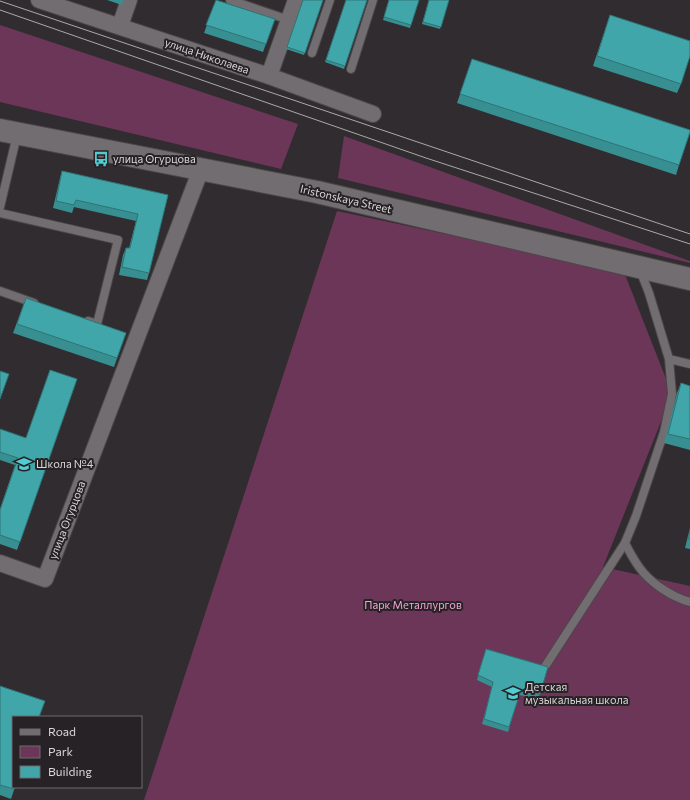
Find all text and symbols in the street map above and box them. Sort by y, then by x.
street label: улица Николаева [163,35,251,76]
bus stop icon: улица Огурцова [92,150,110,168]
place label: улица Огурцова [113,152,196,165]
street label: Iristonskaya Street [299,182,394,215]
school or university icon: Школа №4 [15,455,33,473]
place label: Школа №4 [36,457,94,470]
street label: улица Огурцова [46,479,87,561]
park label: Парк Металлургов [364,598,462,611]
place label: Детская музыкальная школа [525,680,629,706]
school or university icon: Детская музыкальная школа [504,684,522,702]
legend [12,716,142,788]
text: Road [48,724,76,738]
text: Park [48,744,74,758]
text: Building [48,764,92,778]

